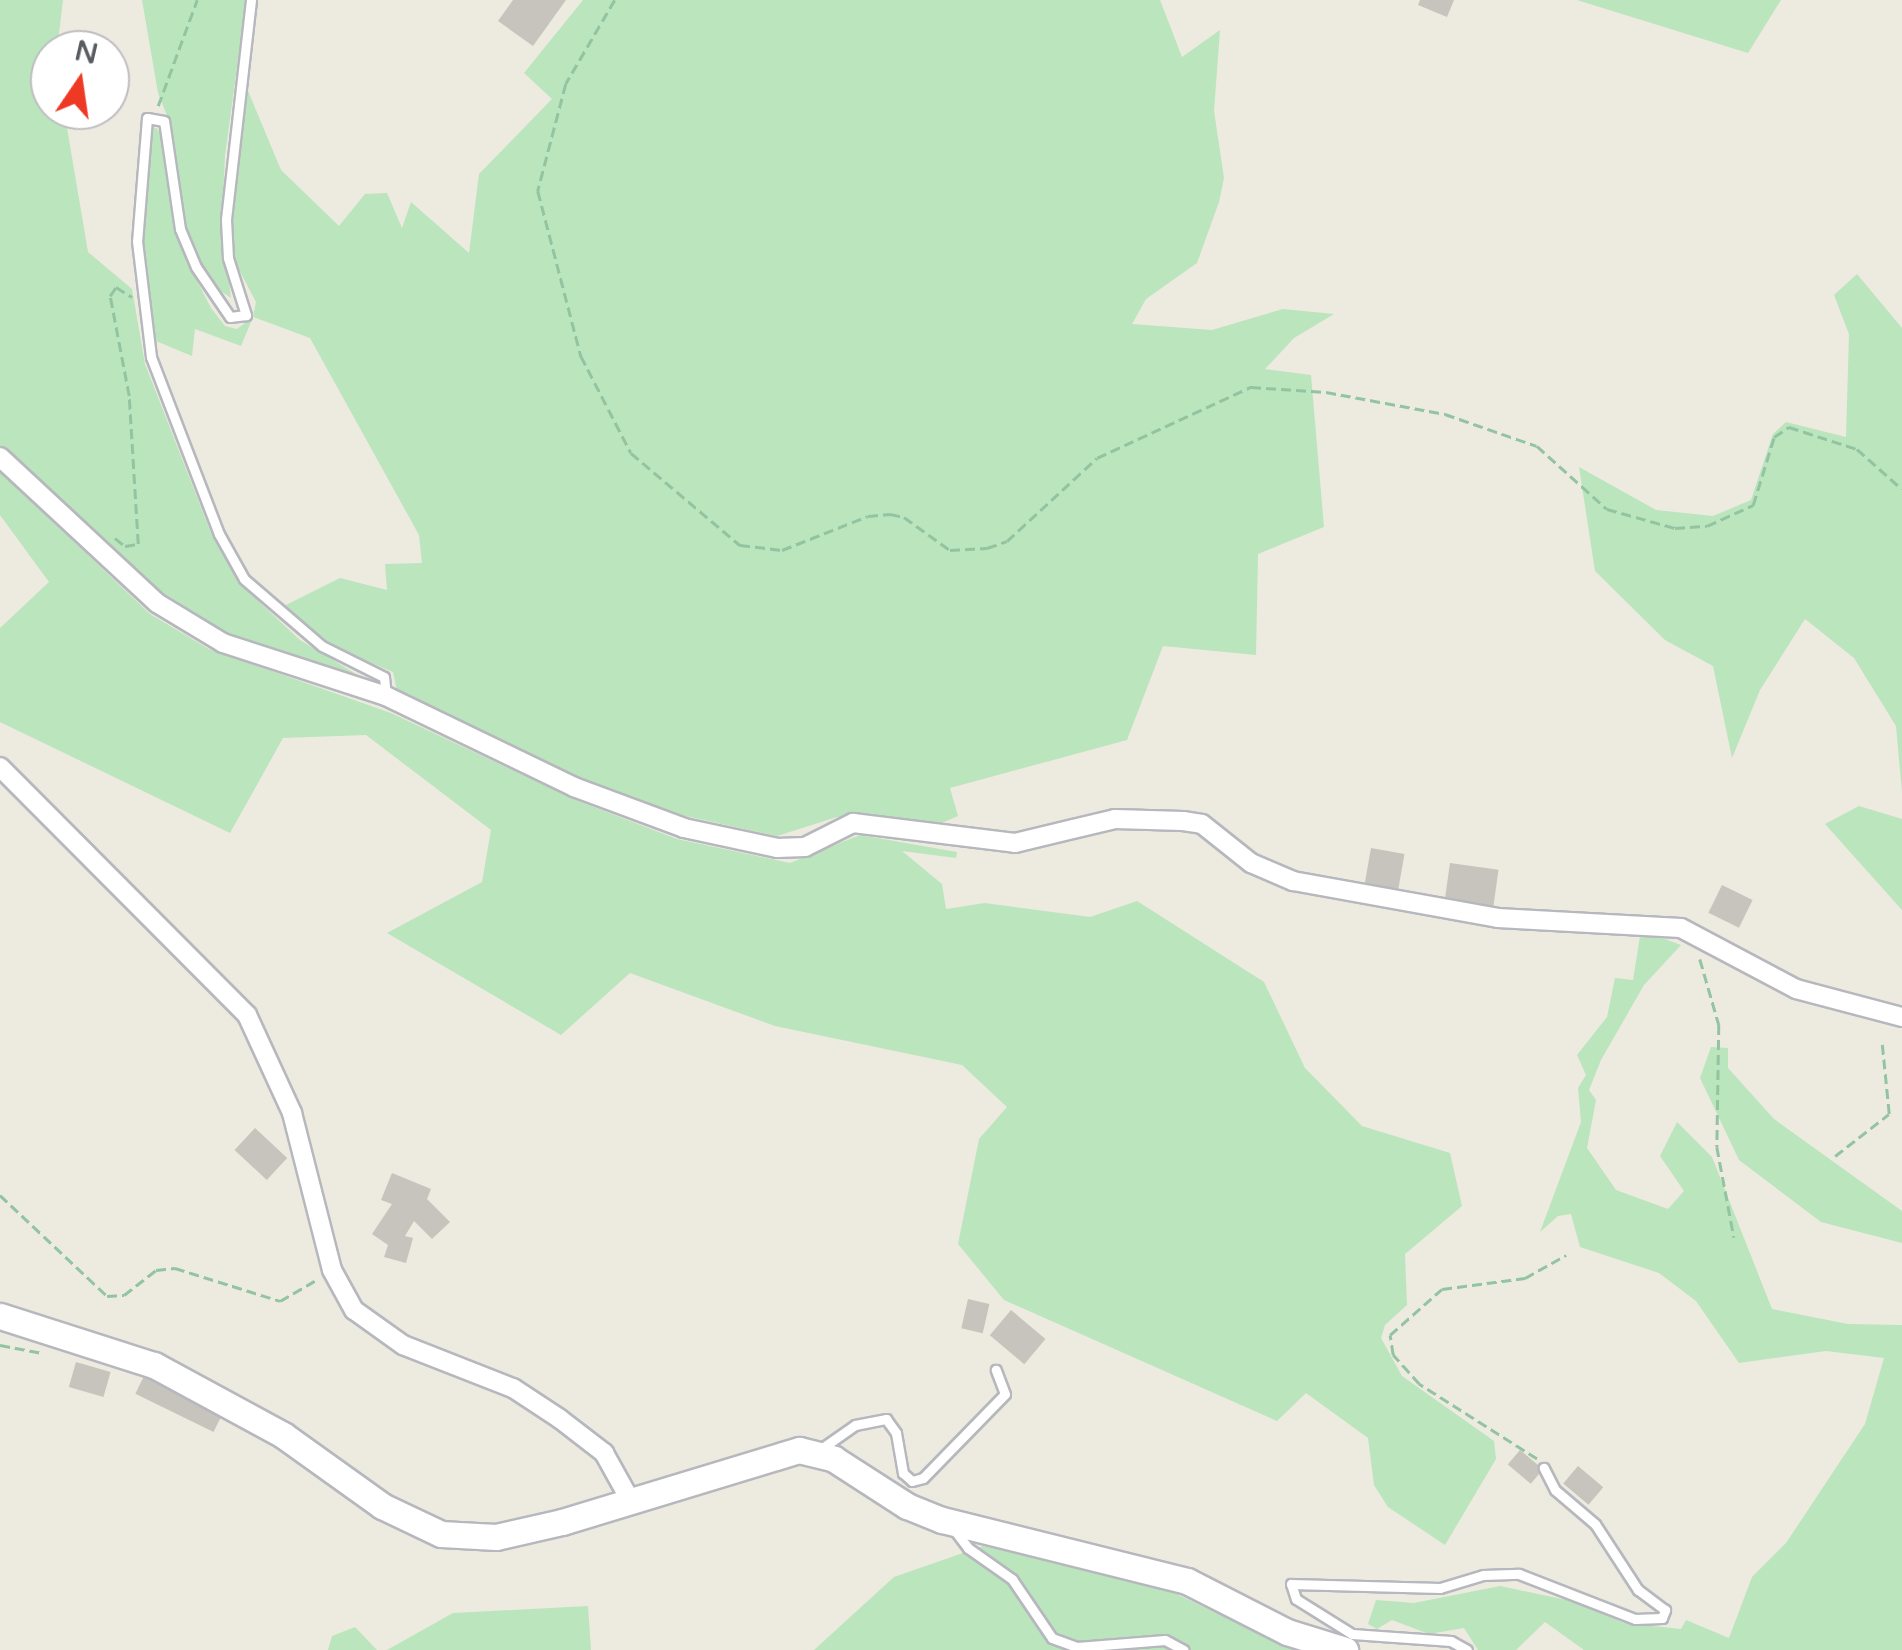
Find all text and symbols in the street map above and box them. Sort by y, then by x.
north arrow [30,30,130,130]
text: N [72,34,101,72]

